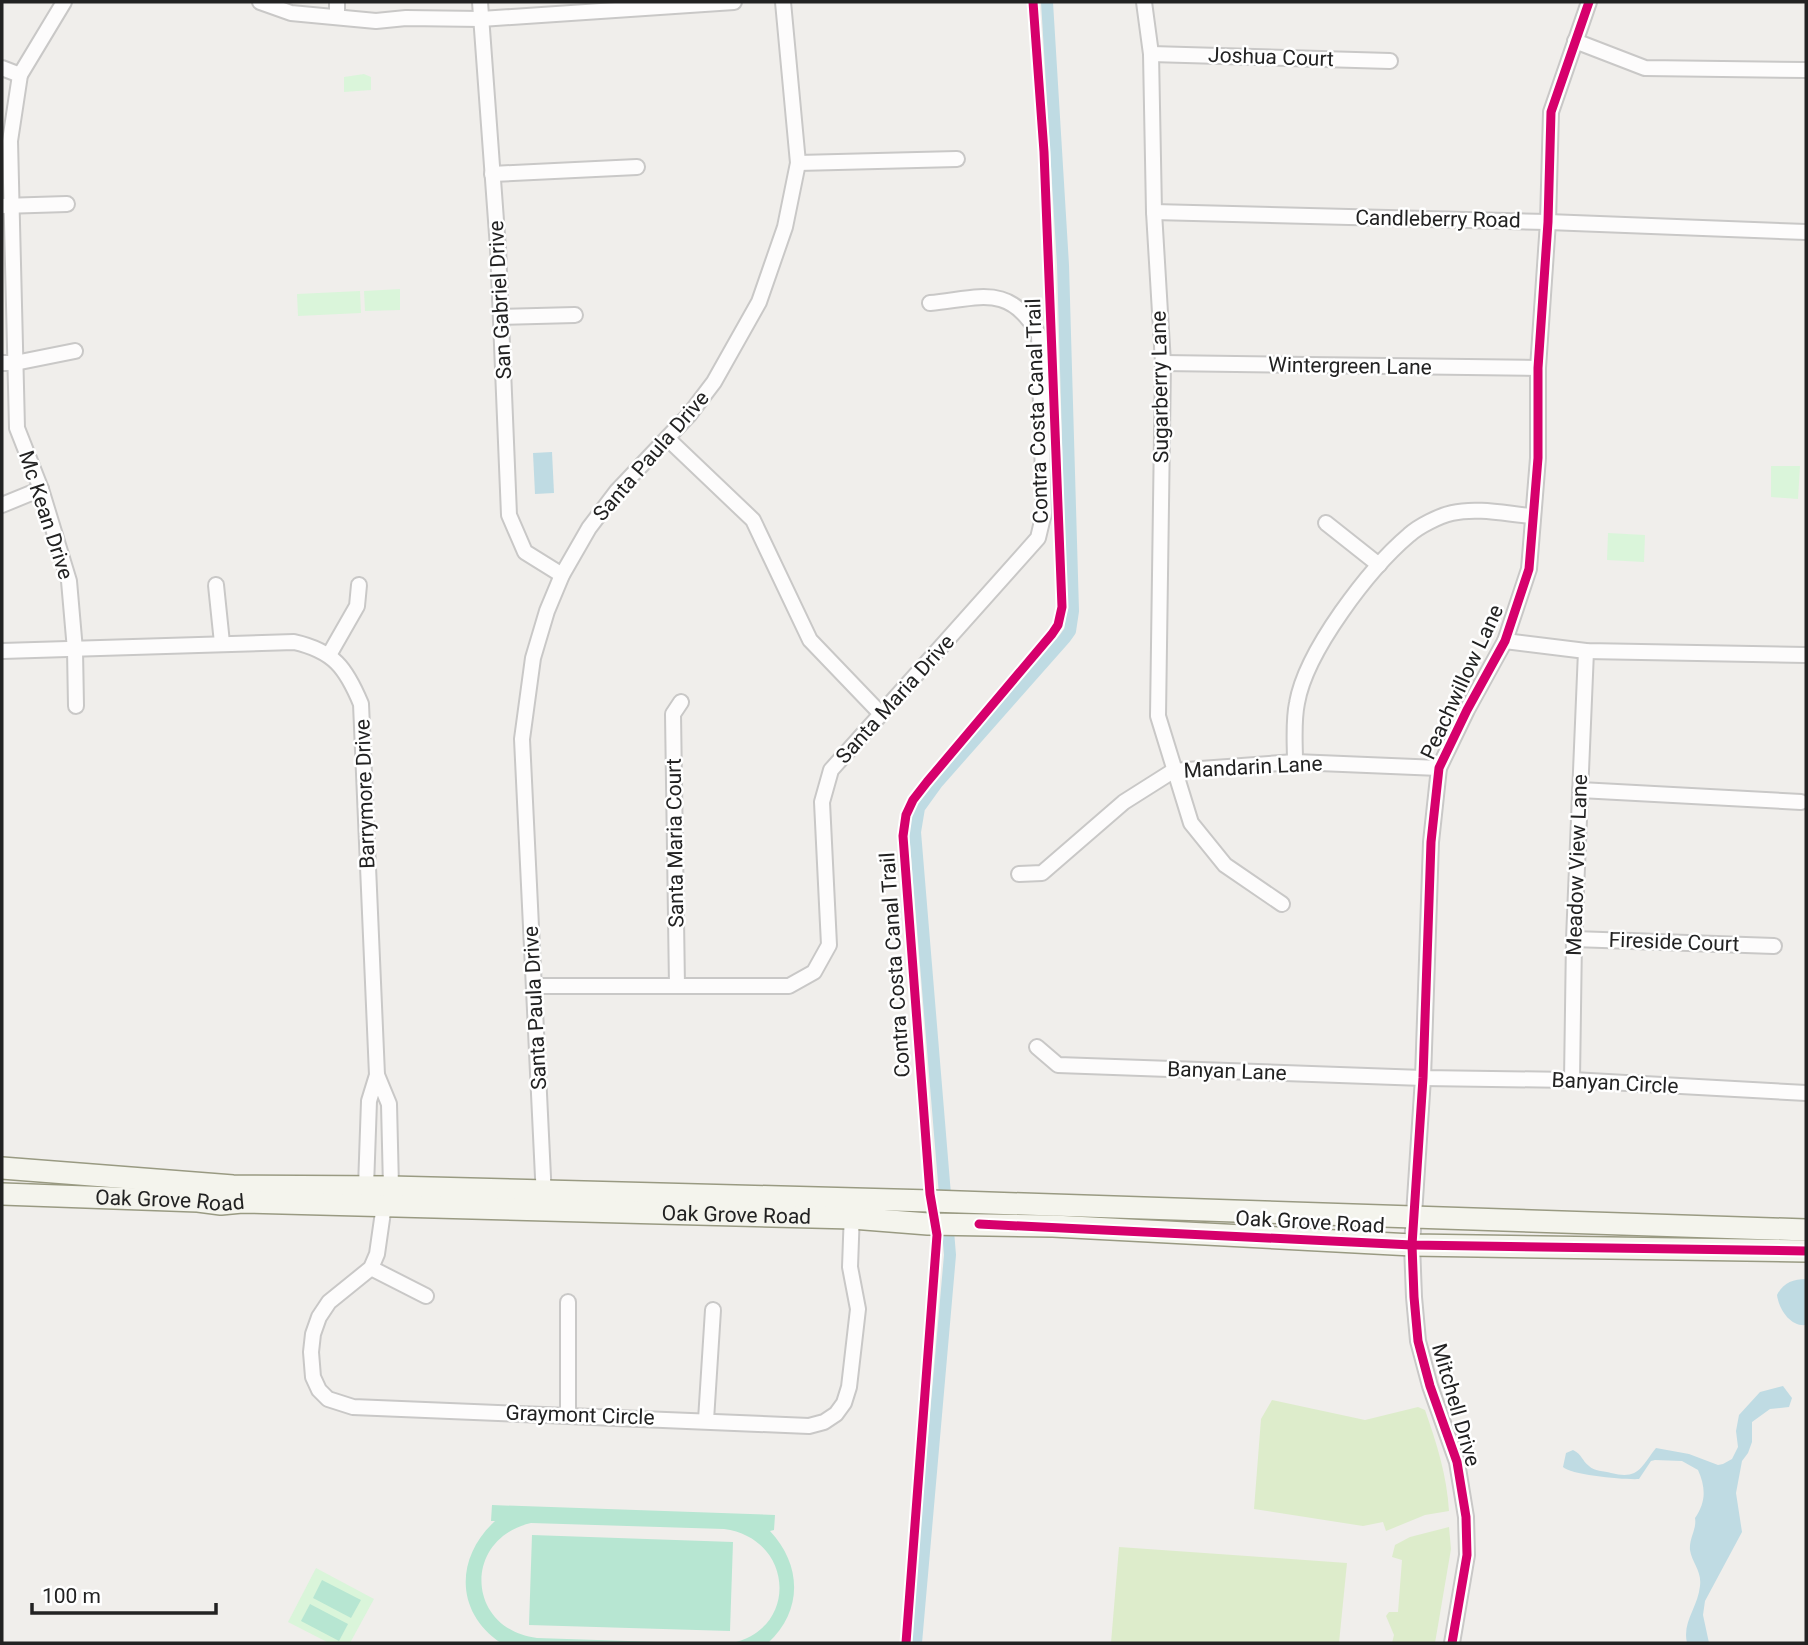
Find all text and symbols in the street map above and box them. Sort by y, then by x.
street label: Joshua Court [1208,43,1334,71]
street label: Candleberry Road [1355,206,1521,232]
street label: San Gabriel Drive [484,220,516,380]
street label: Contra Costa Canal Trail [1021,298,1053,524]
street label: Sugarberry Lane [1147,311,1173,463]
street label: Wintergreen Lane [1268,353,1432,379]
street label: Santa Paula Drive [588,386,714,526]
street label: Mc Kean Drive [14,448,78,582]
street label: Peachwillow Lane [1416,601,1508,763]
street label: Santa Maria Drive [831,630,959,768]
street label: Barrymore Drive [350,719,380,869]
street label: Mandarin Lane [1183,751,1323,783]
street label: Santa Maria Court [662,758,688,928]
street label: Meadow View Lane [1562,774,1592,956]
street label: Contra Costa Canal Trail [875,852,915,1078]
street label: Santa Paula Drive [519,925,551,1091]
street label: Fireside Court [1608,928,1740,956]
street label: Banyan Lane [1167,1057,1287,1085]
street label: Banyan Circle [1551,1068,1679,1098]
street label: Oak Grove Road [95,1185,245,1216]
street label: Oak Grove Road [661,1201,811,1229]
street label: Oak Grove Road [1235,1206,1385,1238]
street label: Mitchell Drive [1427,1341,1485,1469]
street label: Graymont Circle [505,1400,655,1430]
scale bar [32,1572,215,1616]
text: 100 m [42,1584,101,1608]

